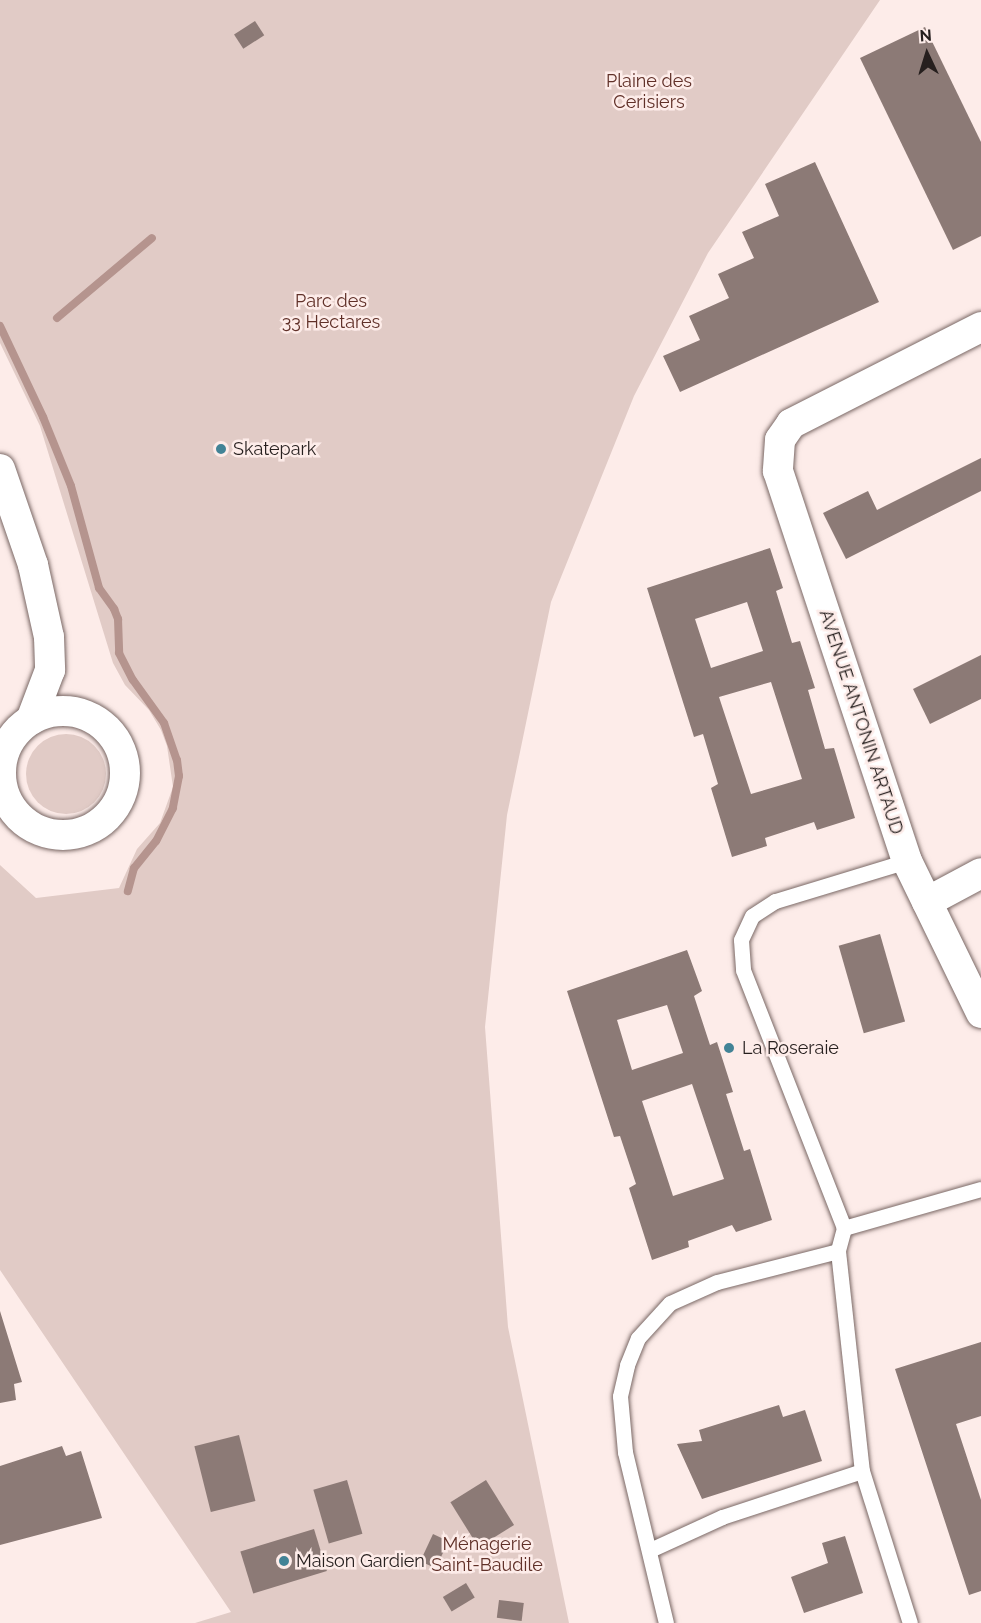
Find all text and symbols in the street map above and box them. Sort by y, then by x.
north arrow [897,24,957,84]
text: N [919,26,932,45]
park label: Plaine des Cerisiers [606,71,692,113]
park label: Parc des 33 Hectares [282,291,380,334]
place label: Skatepark [233,438,316,460]
marker: Skatepark [214,442,228,456]
street label: AVENUE ANTONIN ARTAUD [814,606,908,838]
place label: La Roseraie [742,1037,839,1059]
marker: La Roseraie [720,1039,738,1057]
park label: Ménagerie Saint-Baudile [431,1534,543,1576]
place label: Maison Gardien [296,1550,425,1572]
marker: Maison Gardien [277,1554,291,1568]

